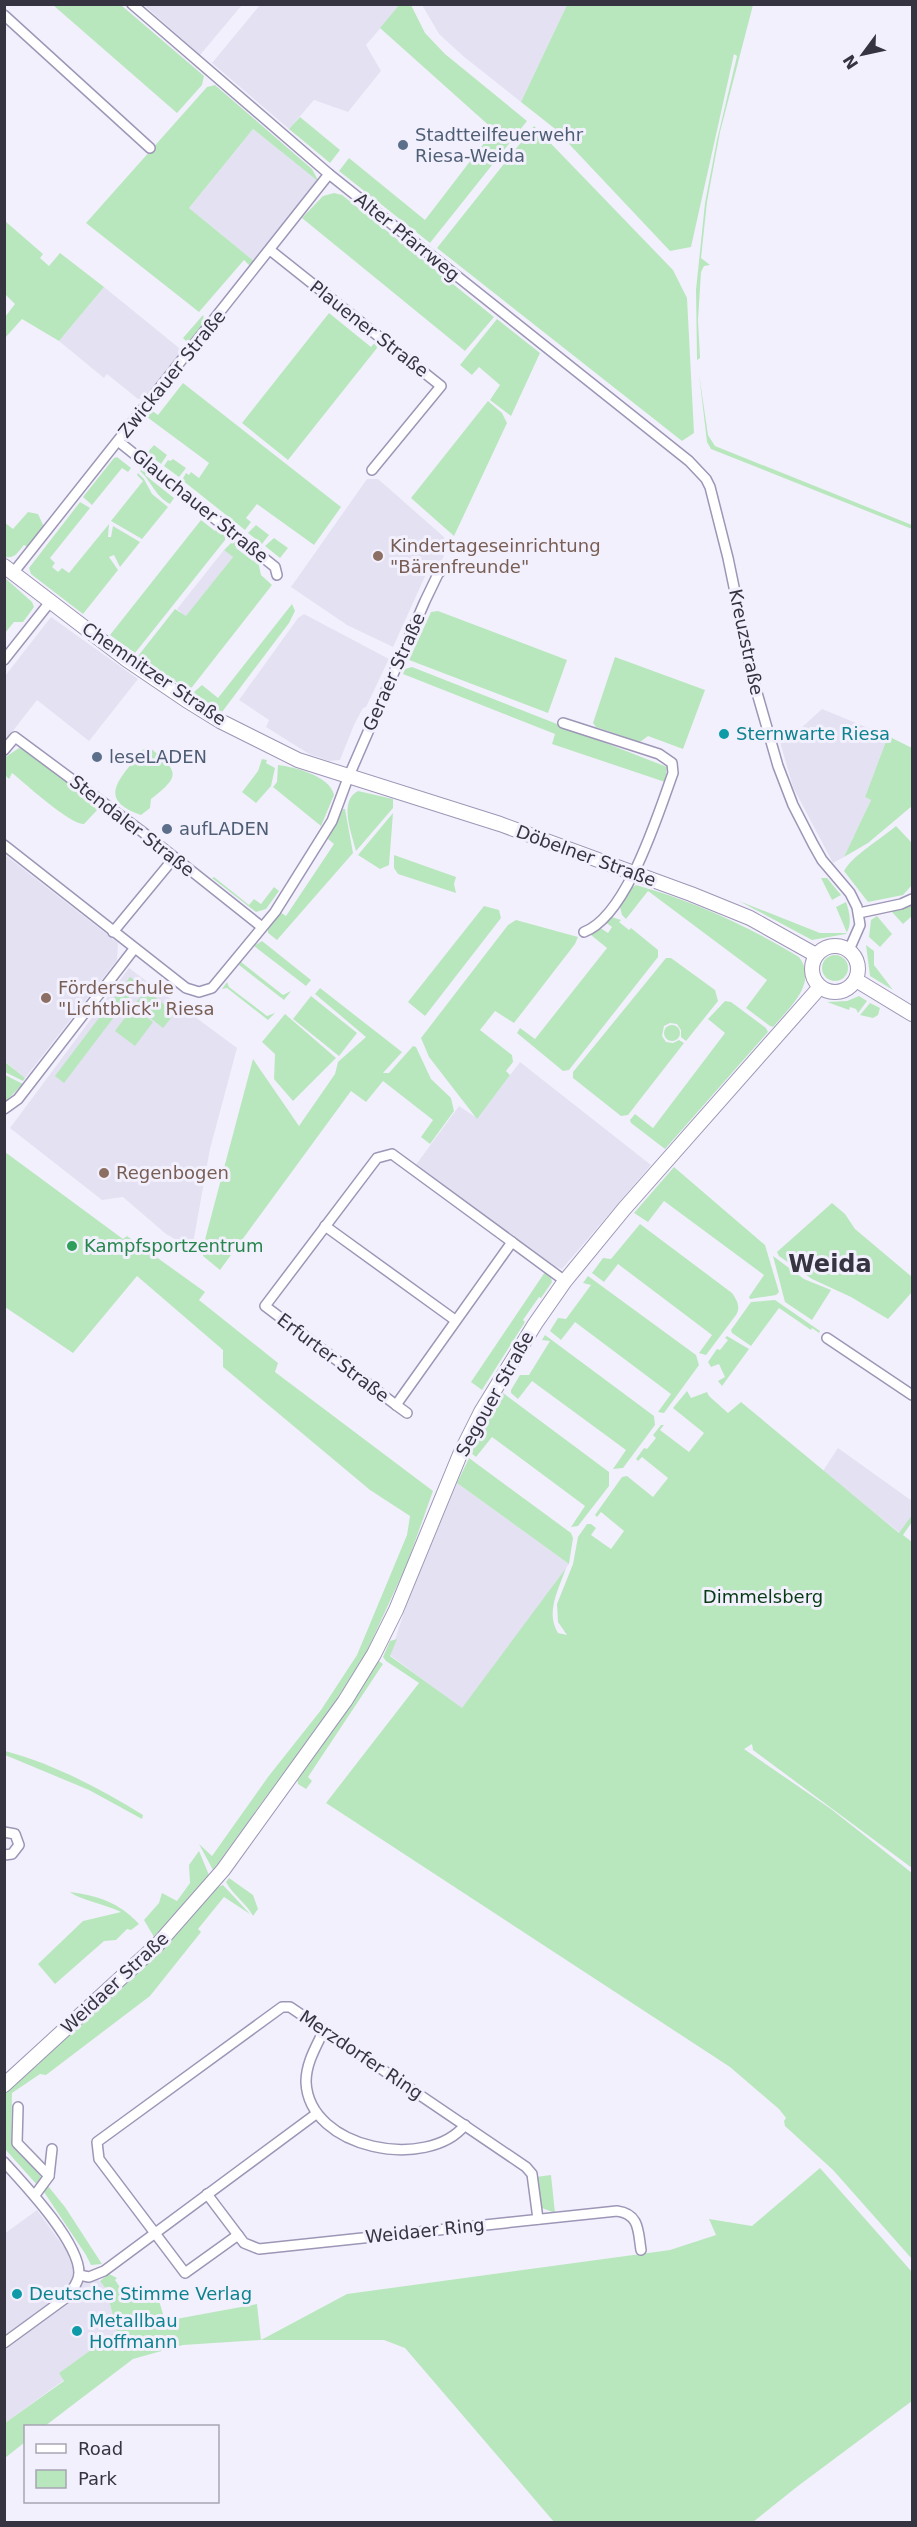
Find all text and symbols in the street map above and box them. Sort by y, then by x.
north arrow [833,24,893,84]
text: N [839,51,862,73]
place label: Stadtteilfeuerwehr Riesa-Weida [415,124,584,166]
marker: Stadtteilfeuerwehr Riesa-Weida [396,138,410,152]
street label: Alter Pfarrweg [351,188,464,285]
street label: Plauener Straße [306,276,433,381]
street label: Zwickauer Straße [114,306,229,442]
street label: Glauchauer Straße [128,444,272,567]
place label: Kindertageseinrichtung "Bärenfreunde" [390,535,601,577]
marker: Kindertageseinrichtung "Bärenfreunde" [371,549,385,563]
street label: Kreuzstraße [725,587,768,697]
street label: Geraer Straße [358,610,429,734]
street label: Chemnitzer Straße [78,618,230,730]
place label: Sternwarte Riesa [736,723,890,744]
marker: Sternwarte Riesa [717,727,731,741]
place label: leseLADEN [109,746,207,767]
marker: leseLADEN [90,750,104,764]
street label: Stendaler Straße [66,771,199,881]
place label: aufLADEN [179,818,269,839]
street label: Döbelner Straße [513,820,659,891]
marker: aufLADEN [160,822,174,836]
place label: Förderschule "Lichtblick" Riesa [58,977,214,1019]
marker: Förderschule "Lichtblick" Riesa [39,991,53,1005]
place label: Regenbogen [116,1162,229,1183]
marker: Regenbogen [97,1166,111,1180]
place label: Kampfsportzentrum [84,1235,263,1256]
marker: Kampfsportzentrum [65,1239,79,1253]
district label: Weida [788,1250,872,1278]
street label: Erfurter Straße [273,1309,393,1406]
street label: Segouer Straße [451,1327,538,1460]
park label: Dimmelsberg [703,1586,823,1607]
street label: Weidaer Straße [57,1928,173,2038]
street label: Merzdorfer Ring [296,2006,427,2104]
street label: Weidaer Ring [364,2214,486,2247]
place label: Deutsche Stimme Verlag [29,2283,252,2304]
marker: Deutsche Stimme Verlag [10,2287,24,2301]
place label: Metallbau Hoffmann [89,2310,178,2352]
marker: Metallbau Hoffmann [70,2324,84,2338]
legend [24,2425,219,2503]
text: Road [78,2438,123,2459]
text: Park [78,2468,117,2489]

